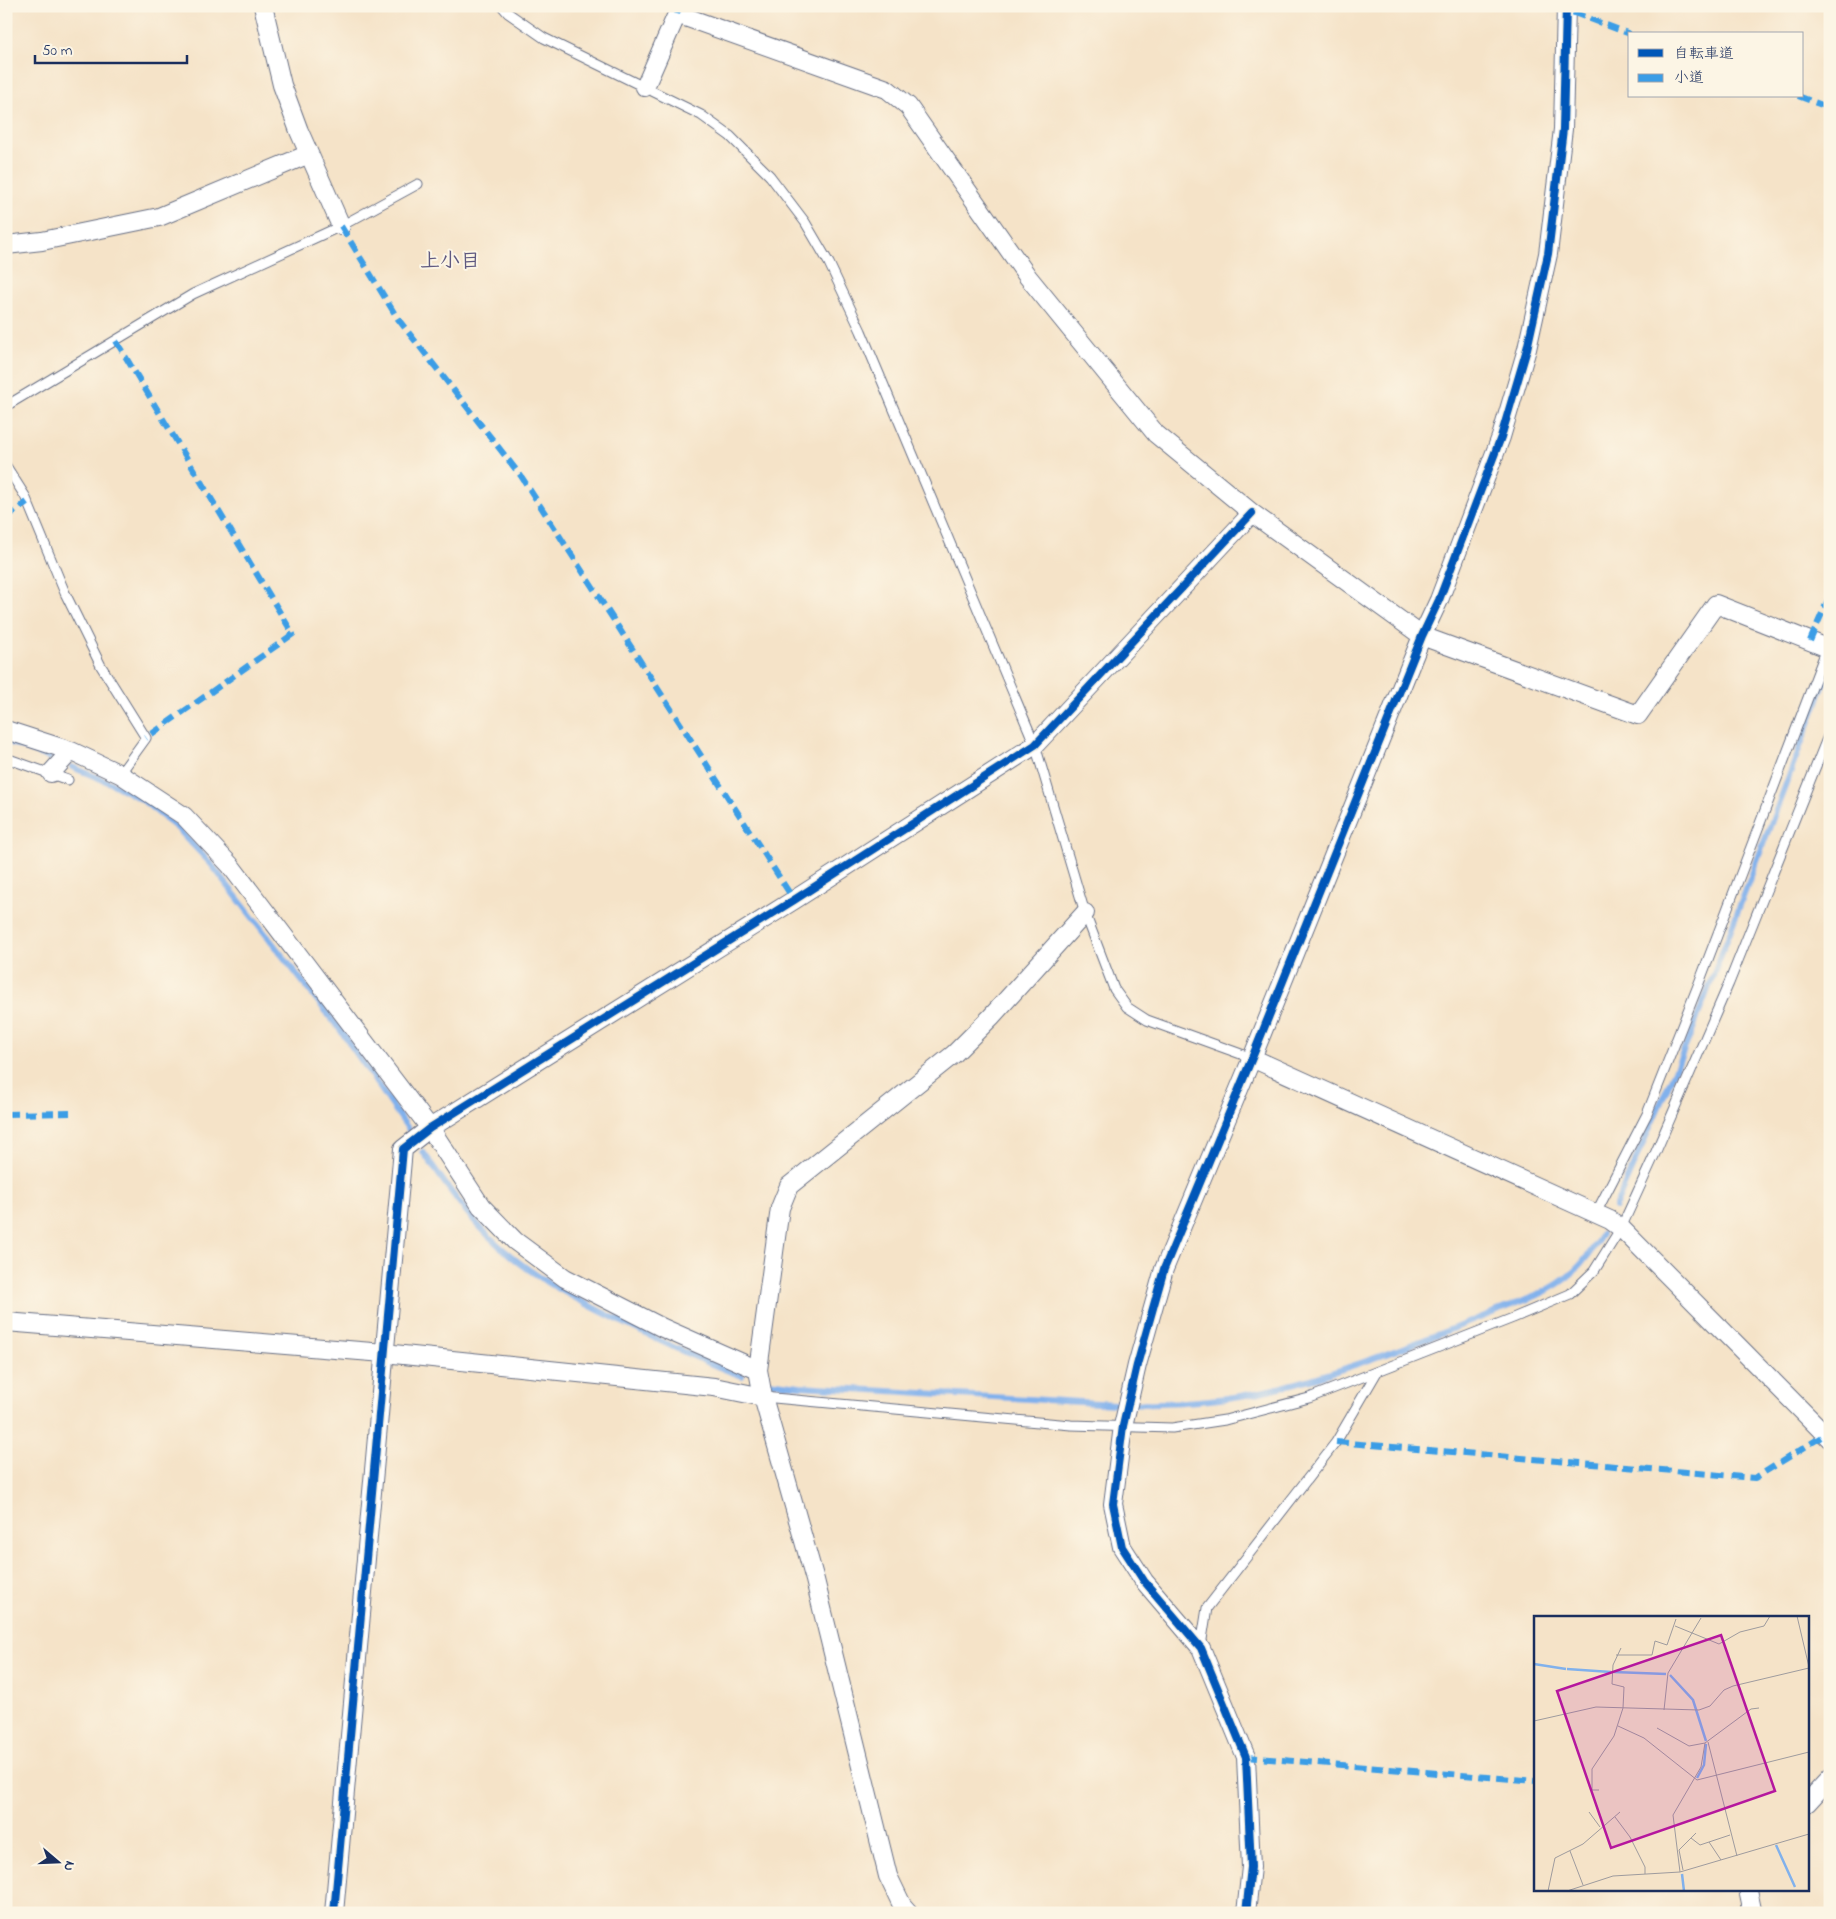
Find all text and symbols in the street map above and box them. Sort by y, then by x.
scale bar [35,32,188,64]
legend [1628,32,1804,98]
text: 50 m [42,40,73,62]
text: 自転車道 [1674,43,1734,65]
text: 小道 [1674,67,1704,89]
district label: 上小目 [420,248,480,277]
inset map [1534,1616,1808,1892]
north arrow [32,1836,82,1886]
text: N [57,1858,80,1874]

